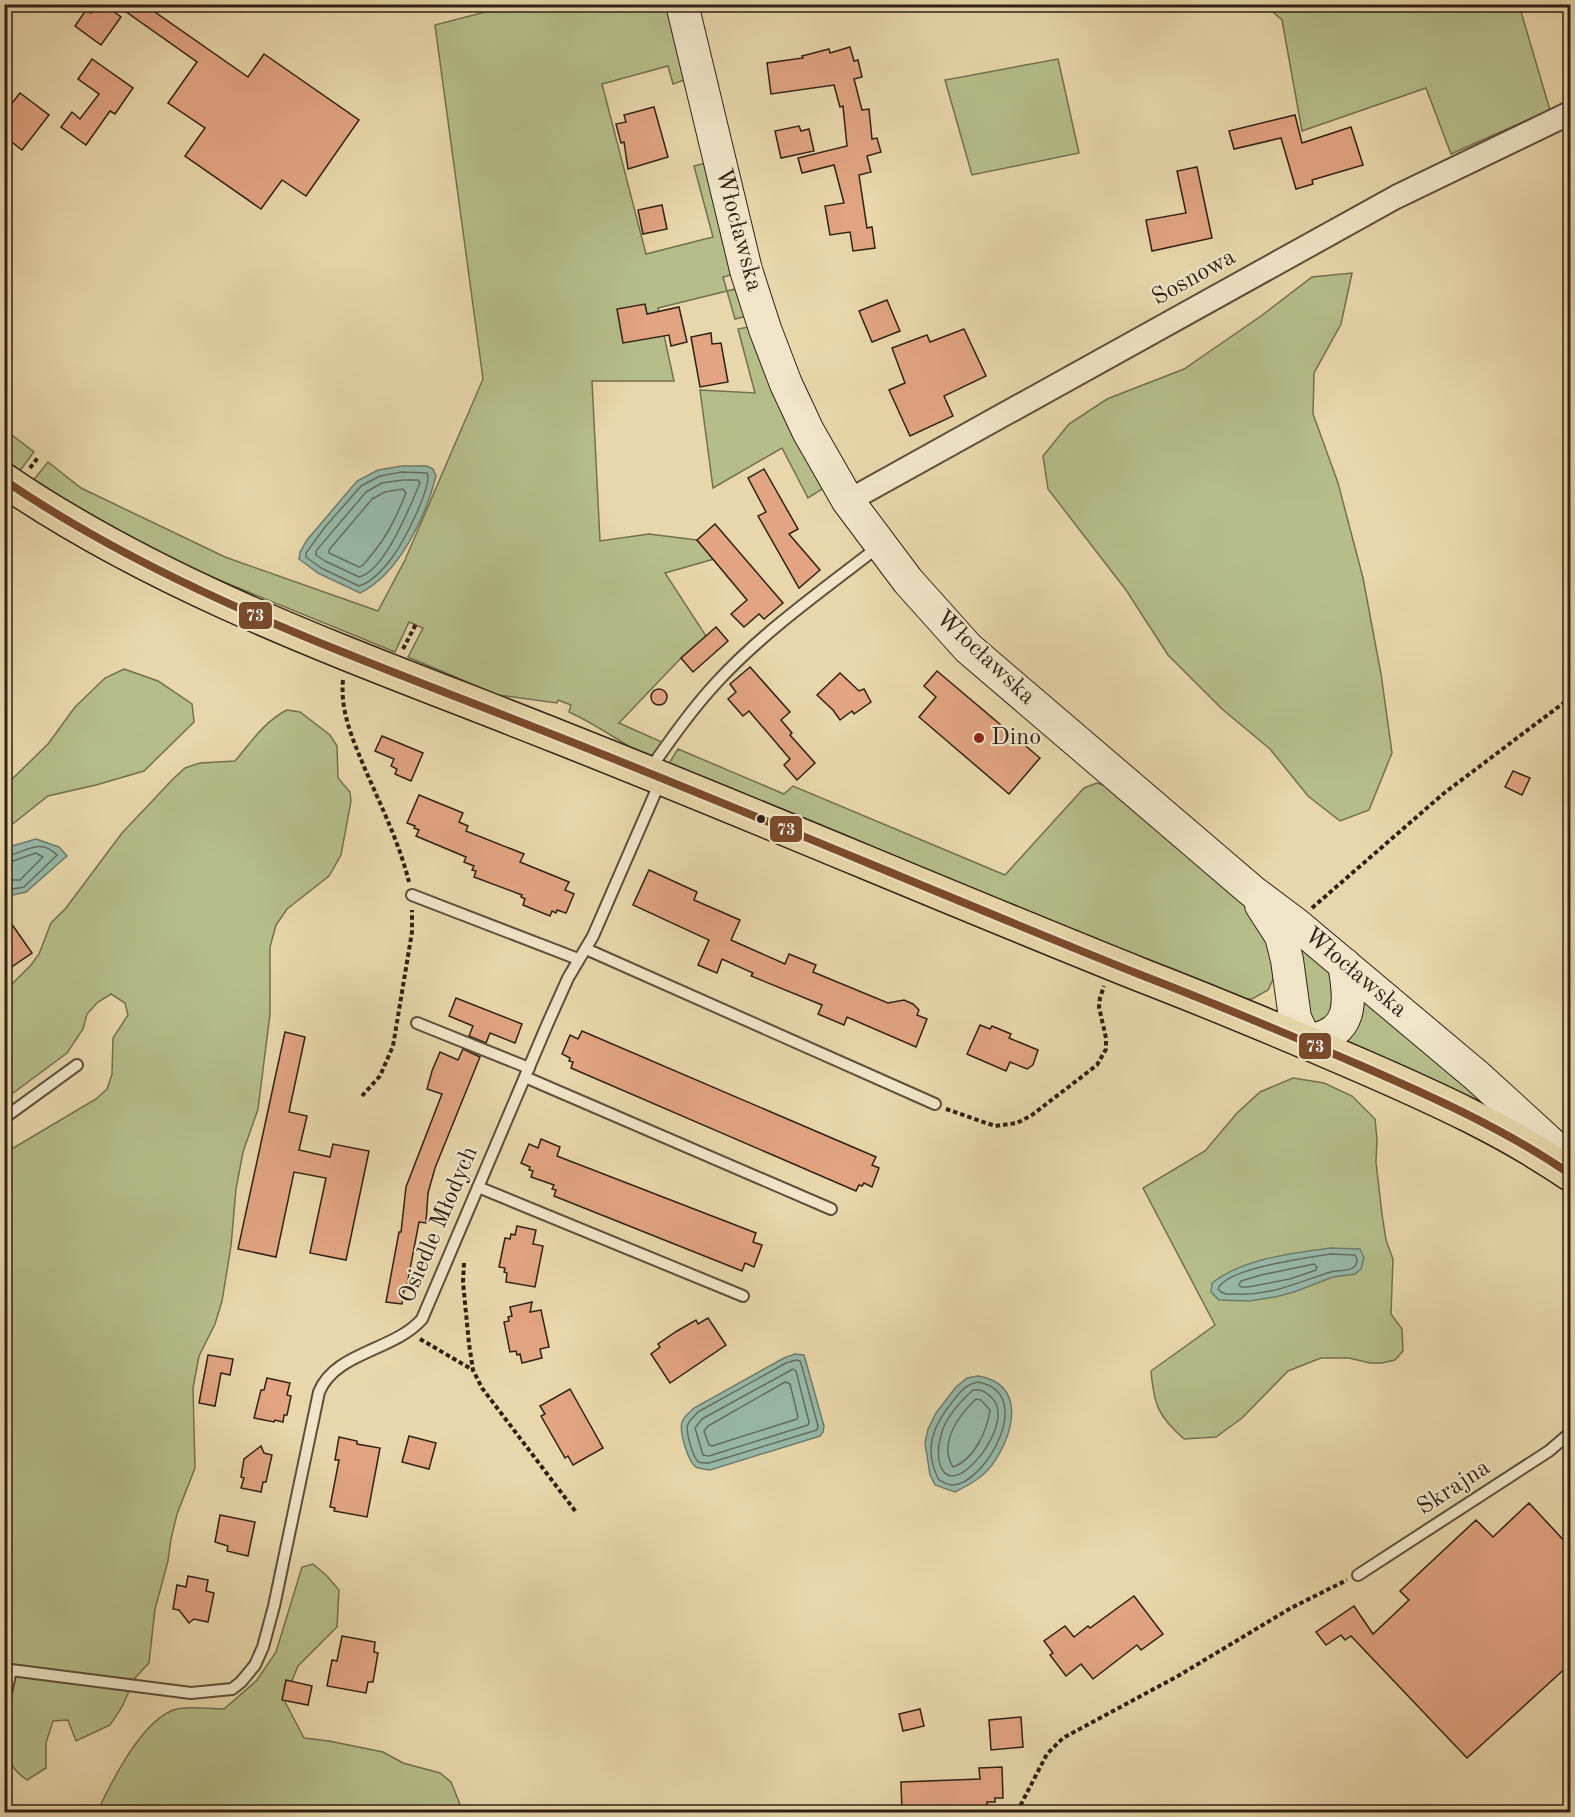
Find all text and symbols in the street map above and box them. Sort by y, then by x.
street label: Włocławska [710,166,766,294]
street label: Sosnowa [1148,245,1240,311]
line badge: 73 [238,601,273,630]
street label: Włocławska [931,606,1039,710]
text: 73 [246,609,264,625]
place label: Dino [991,726,1041,750]
marker: Dino [972,731,986,745]
unlabelled marker [755,813,767,825]
line badge: 73 [769,815,803,843]
text: 73 [777,823,795,839]
street label: Włocławska [1299,923,1411,1023]
line badge: 73 [1298,1032,1332,1060]
text: 73 [1306,1040,1324,1056]
street label: Osiedle Młodych [395,1143,483,1307]
street label: Skrajna [1413,1456,1495,1520]

